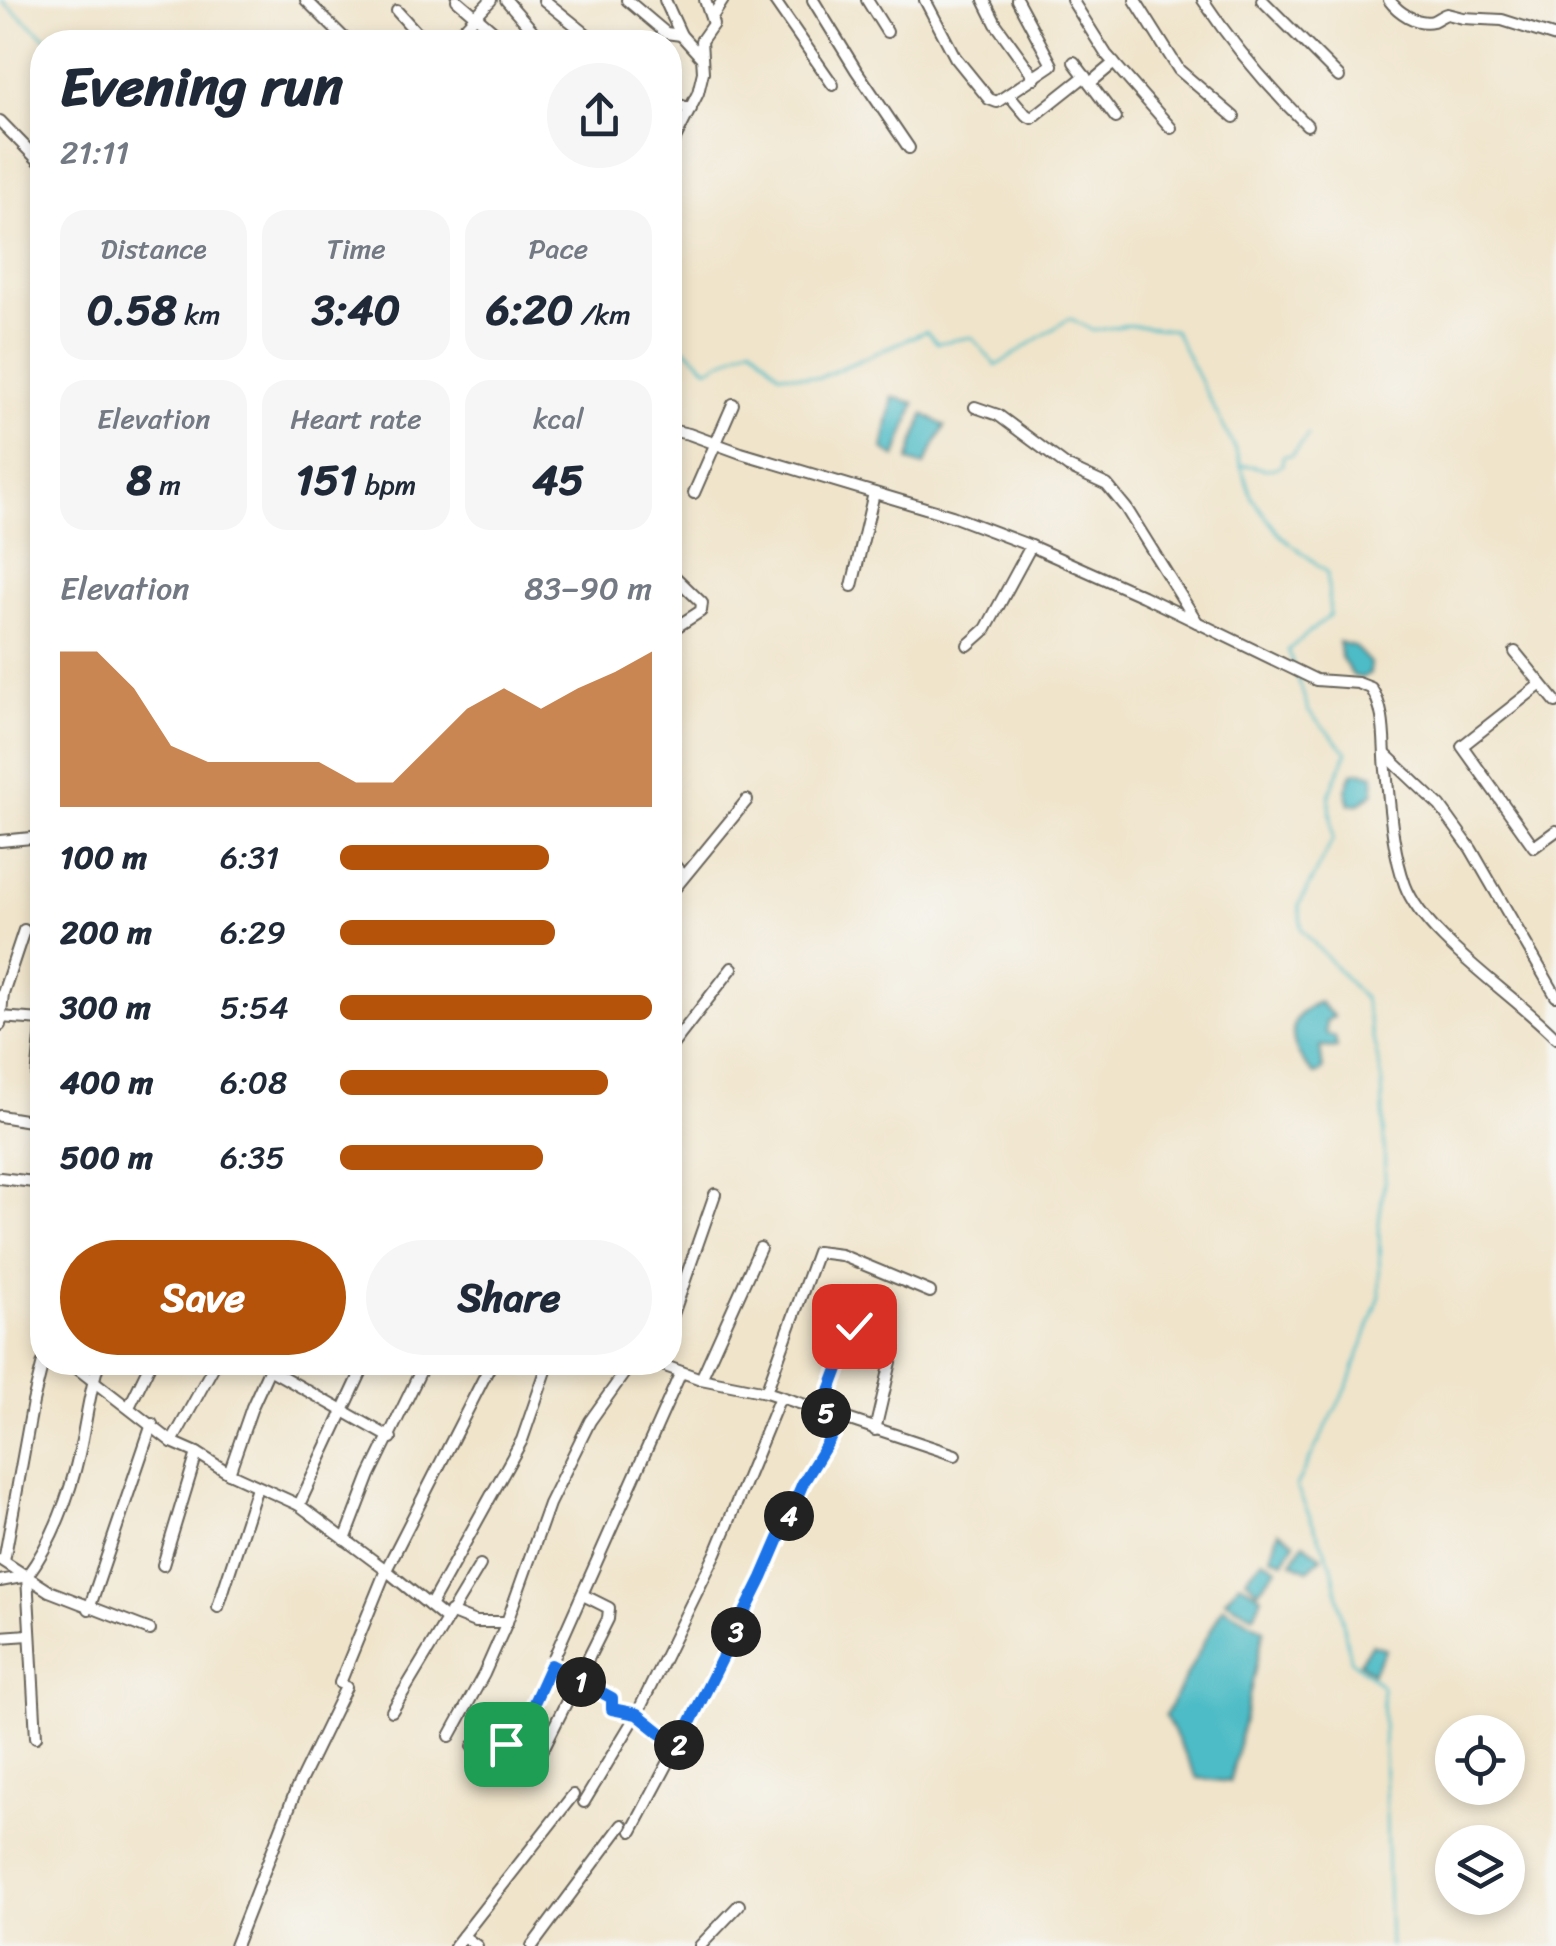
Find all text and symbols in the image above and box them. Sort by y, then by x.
text: Evening run [60,38,343,135]
button: share [547,63,652,168]
text: 21:11 [60,124,129,181]
text: Distance [101,224,207,273]
text: Time [326,224,386,273]
text: Pace [529,224,588,273]
text: 0.58 [87,273,177,347]
text: 3:40 [312,273,400,347]
text: 6:20 [486,273,573,347]
text: km [177,290,221,339]
text: /km [573,290,631,339]
text: Elevation [97,394,210,443]
text: Heart rate [290,394,422,443]
text: kcal [533,394,584,443]
text: 8 [127,443,152,517]
text: 151 [296,443,357,517]
text: 45 [532,443,584,517]
text: m [152,460,181,509]
text: bpm [357,460,416,509]
text: Elevation [60,560,190,617]
text: 83–90 m [524,560,652,617]
text: 100 m [60,829,147,886]
text: 6:31 [220,829,279,886]
text: 200 m [60,904,152,961]
text: 6:29 [220,904,286,961]
text: 300 m [60,979,151,1036]
text: 5:54 [220,979,289,1036]
text: 400 m [60,1054,153,1111]
text: 6:08 [220,1054,287,1111]
text: 500 m [60,1129,153,1186]
text: 6:35 [220,1129,285,1186]
button: Save [60,1240,346,1355]
button: Share [366,1240,652,1355]
pin [812,1284,897,1369]
icon: check [827,1299,882,1354]
pin: 5 [801,1388,851,1438]
text: 5 [817,1388,835,1437]
pin: 4 [764,1491,814,1541]
text: 4 [780,1491,798,1540]
pin: 3 [711,1607,761,1657]
text: 3 [728,1607,744,1656]
pin: 1 [556,1657,606,1707]
text: 1 [575,1657,587,1706]
pin [464,1702,549,1787]
map controls [1435,1715,1525,1915]
button: locate [1435,1715,1525,1805]
icon: arrive [479,1717,534,1772]
pin: 2 [654,1720,704,1770]
text: 2 [671,1720,687,1769]
button: layers [1435,1825,1525,1915]

